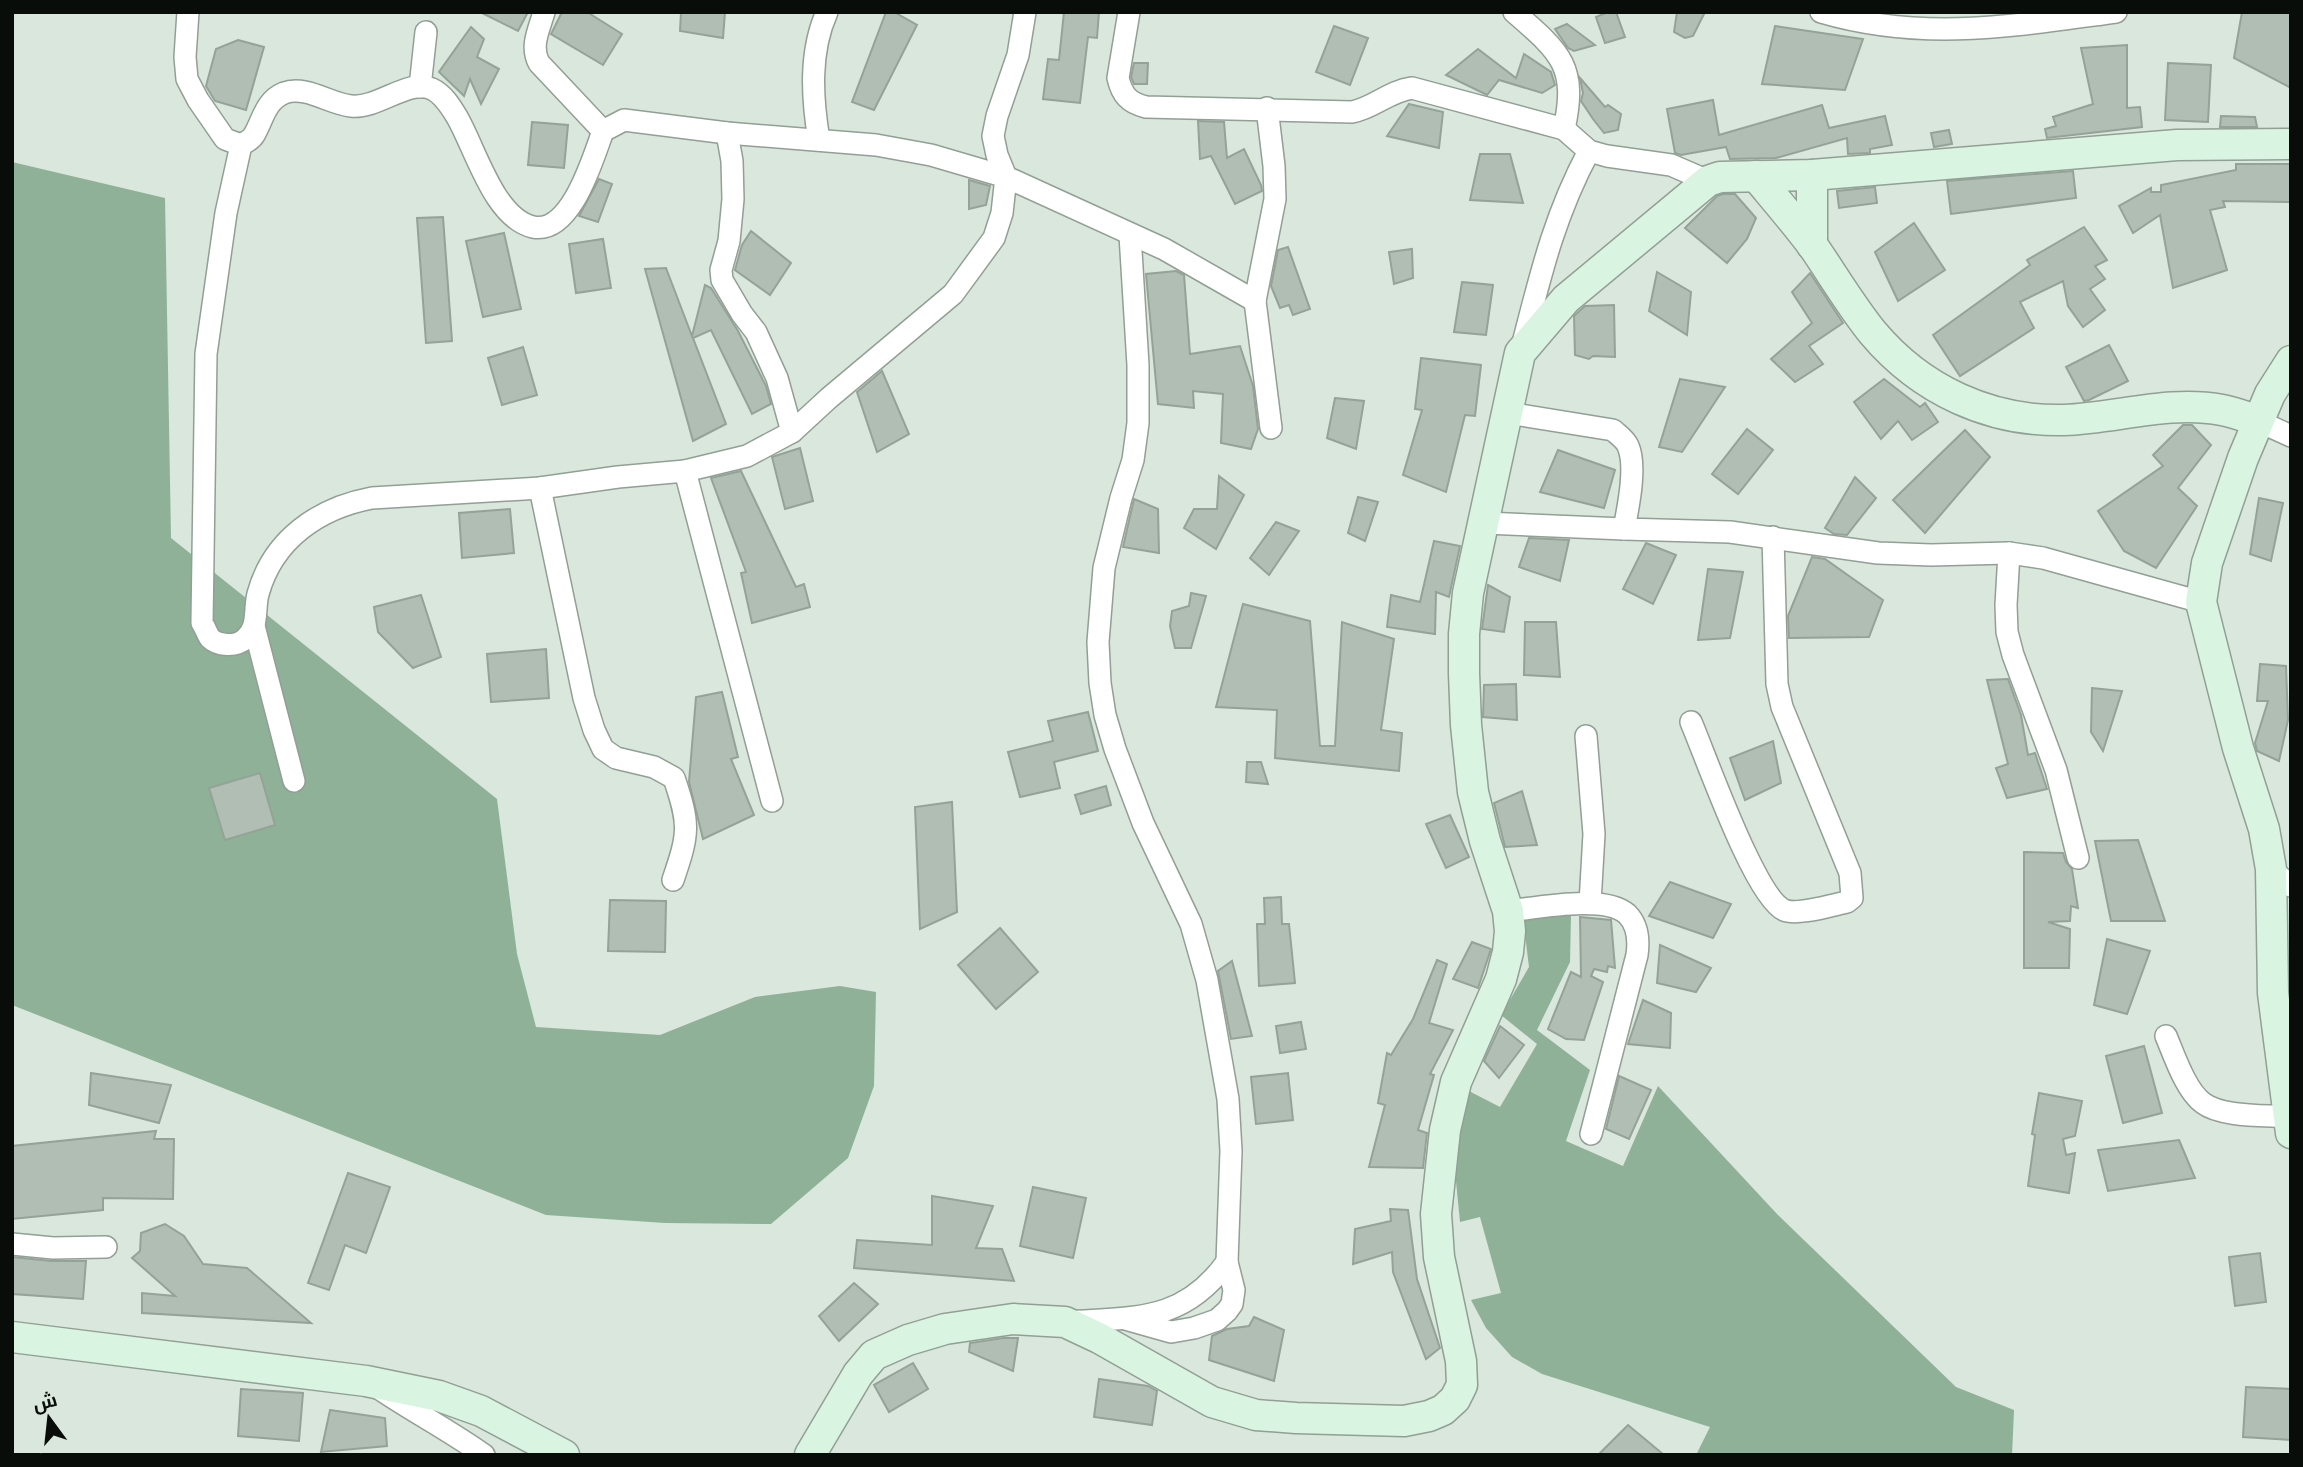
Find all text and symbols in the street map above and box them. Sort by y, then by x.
north arrow [14,1383,84,1453]
text: ش [30,1387,60,1417]

